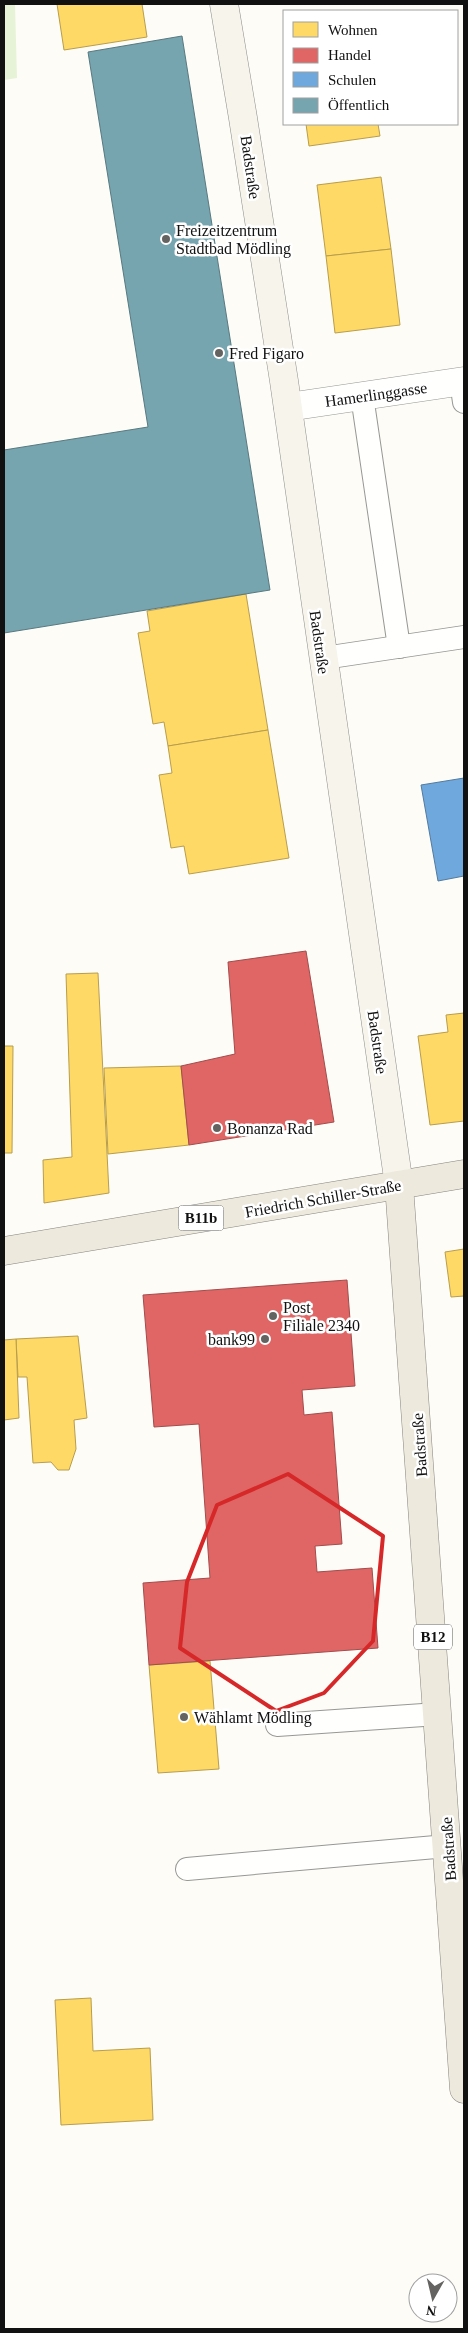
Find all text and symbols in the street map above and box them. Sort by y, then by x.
legend [283,10,458,125]
text: Wohnen [328,22,378,38]
text: Handel [328,47,371,63]
text: Schulen [328,72,377,88]
text: Öffentlich [328,97,390,113]
street label: Badstraße [238,134,263,200]
place label: Freizeitzentrum Stadtbad Mödling [176,222,291,258]
marker: Freizeitzentrum Stadtbad Mödling [160,233,172,245]
place label: Fred Figaro [229,345,304,363]
marker: Fred Figaro [213,347,225,359]
street label: Hamerlinggasse [324,379,428,411]
street label: Badstraße [307,609,332,675]
street label: Badstraße [365,1009,390,1075]
place label: Bonanza Rad [227,1120,313,1137]
marker: Bonanza Rad [211,1122,223,1134]
street label: Friedrich Schiller-Straße [244,1176,403,1221]
road number: B11b [178,1206,224,1230]
place label: Post Filiale 2340 [283,1299,360,1334]
marker: Post Filiale 2340 [267,1310,279,1322]
place label: bank99 [208,1331,255,1348]
marker: bank99 [259,1333,271,1345]
street label: Badstraße [409,1412,430,1477]
road number: B12 [414,1624,452,1650]
place label: Wählamt Mödling [194,1709,312,1727]
marker: Wählamt Mödling [178,1711,190,1723]
street label: Badstraße [438,1816,459,1881]
north arrow [408,2273,458,2323]
text: N [425,2302,437,2319]

